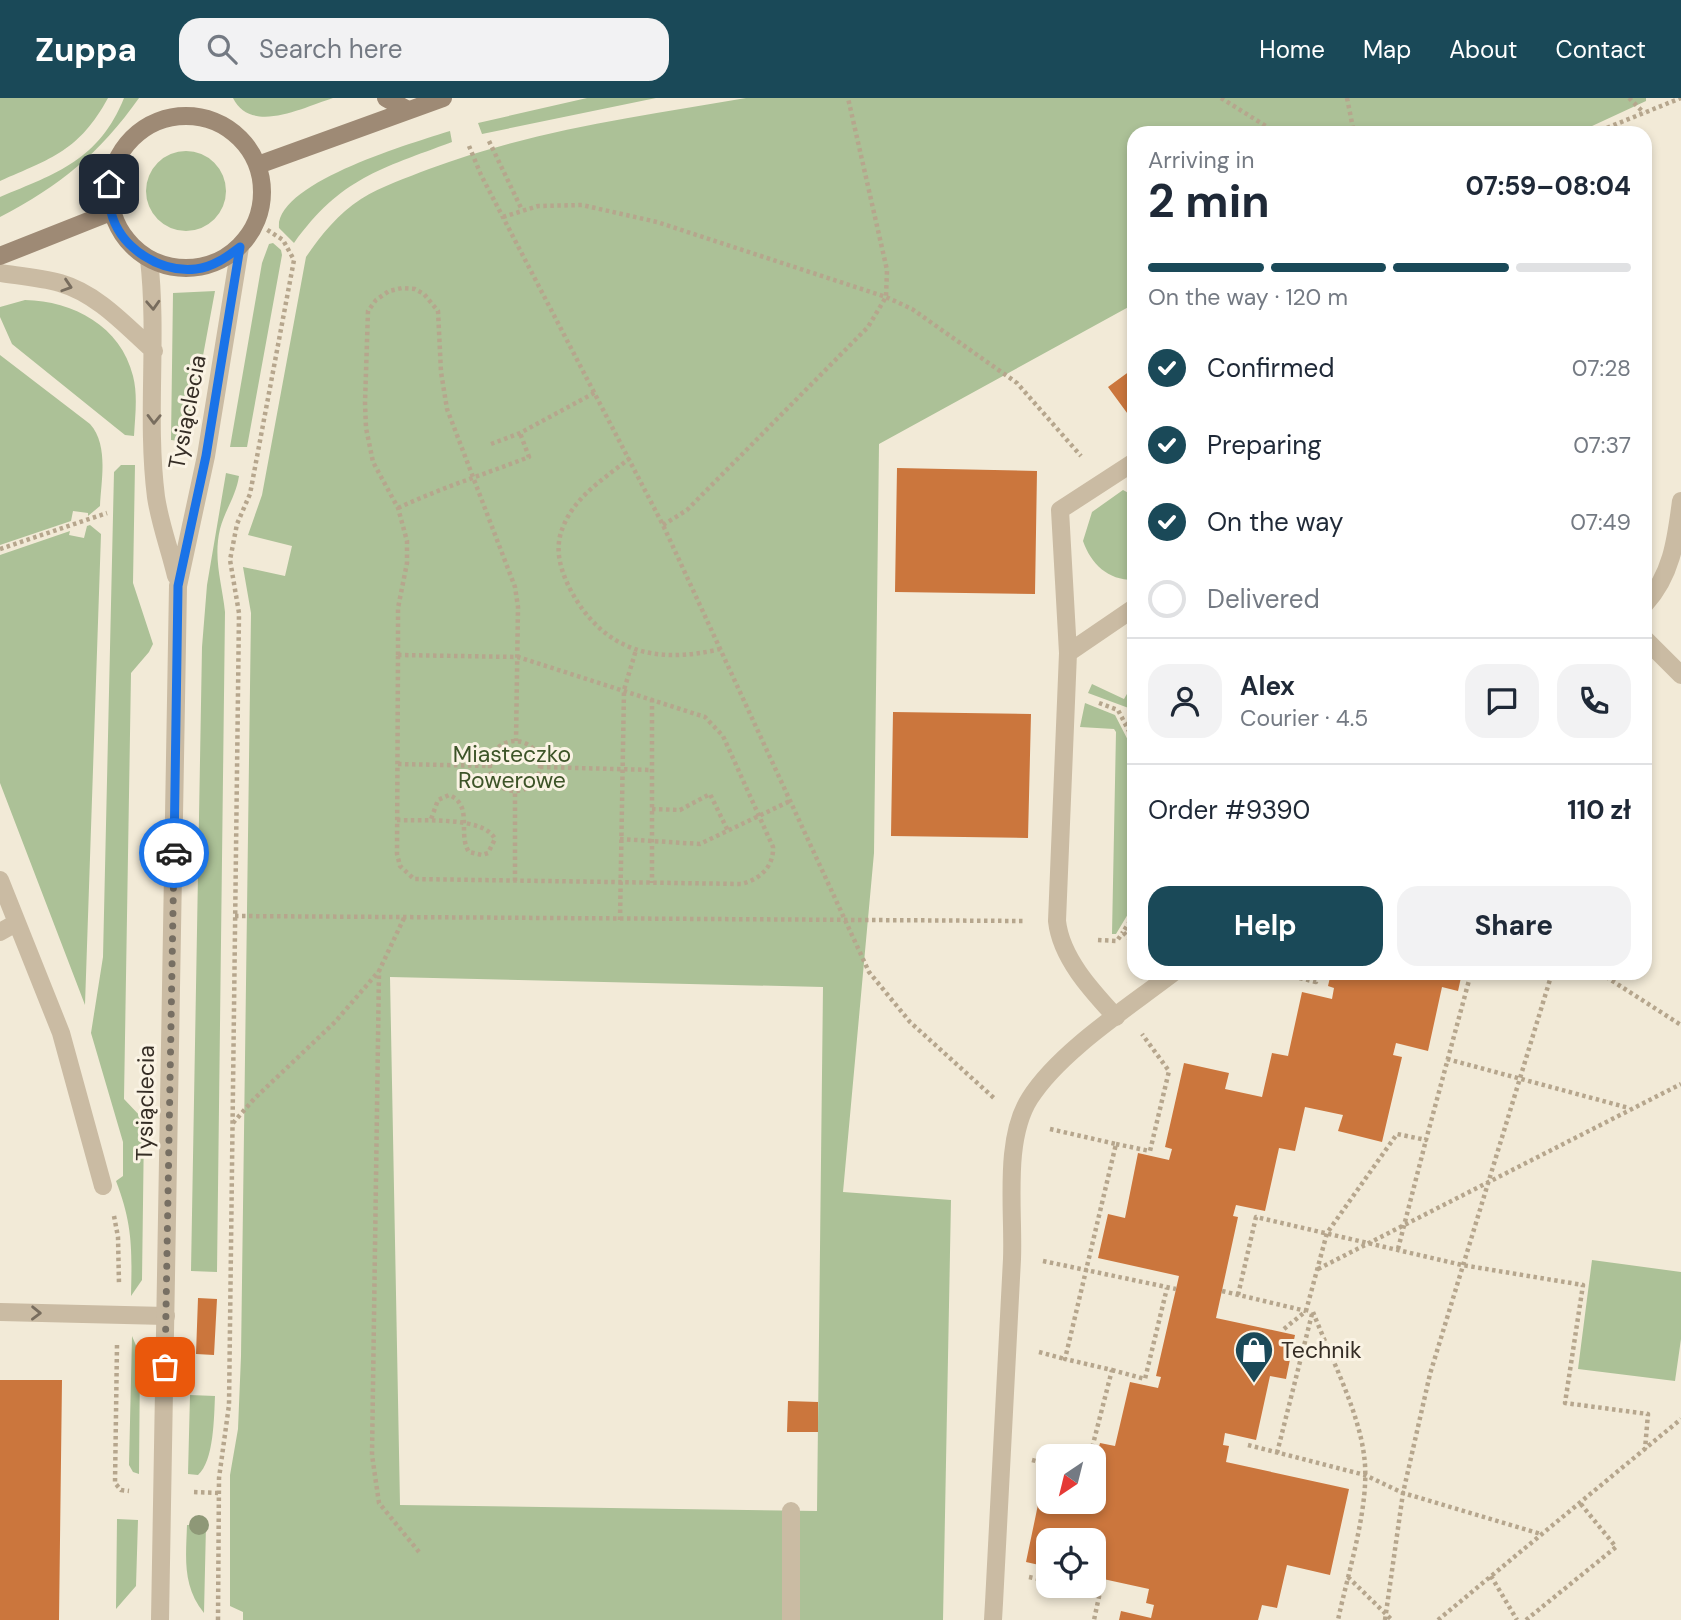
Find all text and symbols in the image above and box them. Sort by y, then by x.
search box [179,18,669,81]
text: Zuppa [35,28,137,71]
icon: search [203,30,241,68]
text: Search here [259,32,402,66]
text: Home [1259,34,1325,65]
text: Map [1363,34,1411,65]
text: About [1449,34,1518,65]
text: Contact [1556,34,1646,65]
text: Arriving in [1148,145,1254,175]
pin [79,154,139,214]
icon: home [90,165,128,203]
text: 07:59–08:04 [1466,169,1631,203]
text: 2 min [1148,171,1270,231]
one-way arrow [60,278,72,292]
text: On the way · 120 m [1148,282,1348,312]
one-way arrow [146,300,161,311]
icon: check [1148,349,1186,387]
text: Confirmed [1207,351,1334,385]
street label: Tysiąclecia [161,352,213,472]
text: 07:28 [1572,353,1631,383]
one-way arrow [146,414,161,425]
icon: check [1148,426,1186,464]
text: Preparing [1207,428,1322,462]
text: 07:37 [1573,430,1631,460]
icon: check [1148,503,1186,541]
text: On the way [1207,505,1343,539]
text: 07:49 [1570,507,1631,537]
text: Delivered [1207,582,1320,616]
button: person [1148,664,1222,738]
button: chat [1465,664,1539,738]
button: phone [1557,664,1631,738]
text: Alex [1240,669,1295,703]
text: Courier · 4.5 [1240,703,1368,733]
park label: Miasteczko Rowerowe [453,739,571,795]
text: Order #9390 [1148,793,1310,827]
text: 110 zł [1567,793,1631,827]
courier [139,818,209,888]
icon: car [155,834,193,872]
button: Help [1148,886,1383,966]
button: Share [1397,886,1631,966]
street label: Tysiąclecia [129,1045,161,1161]
one-way arrow [30,1305,41,1320]
shop icon: Technik [1233,1329,1275,1384]
place label: Technik [1281,1335,1362,1365]
pin [135,1337,195,1397]
icon: bag [146,1348,184,1386]
north arrow [1036,1444,1106,1514]
map controls [1036,1444,1106,1598]
button: locate [1036,1528,1106,1598]

